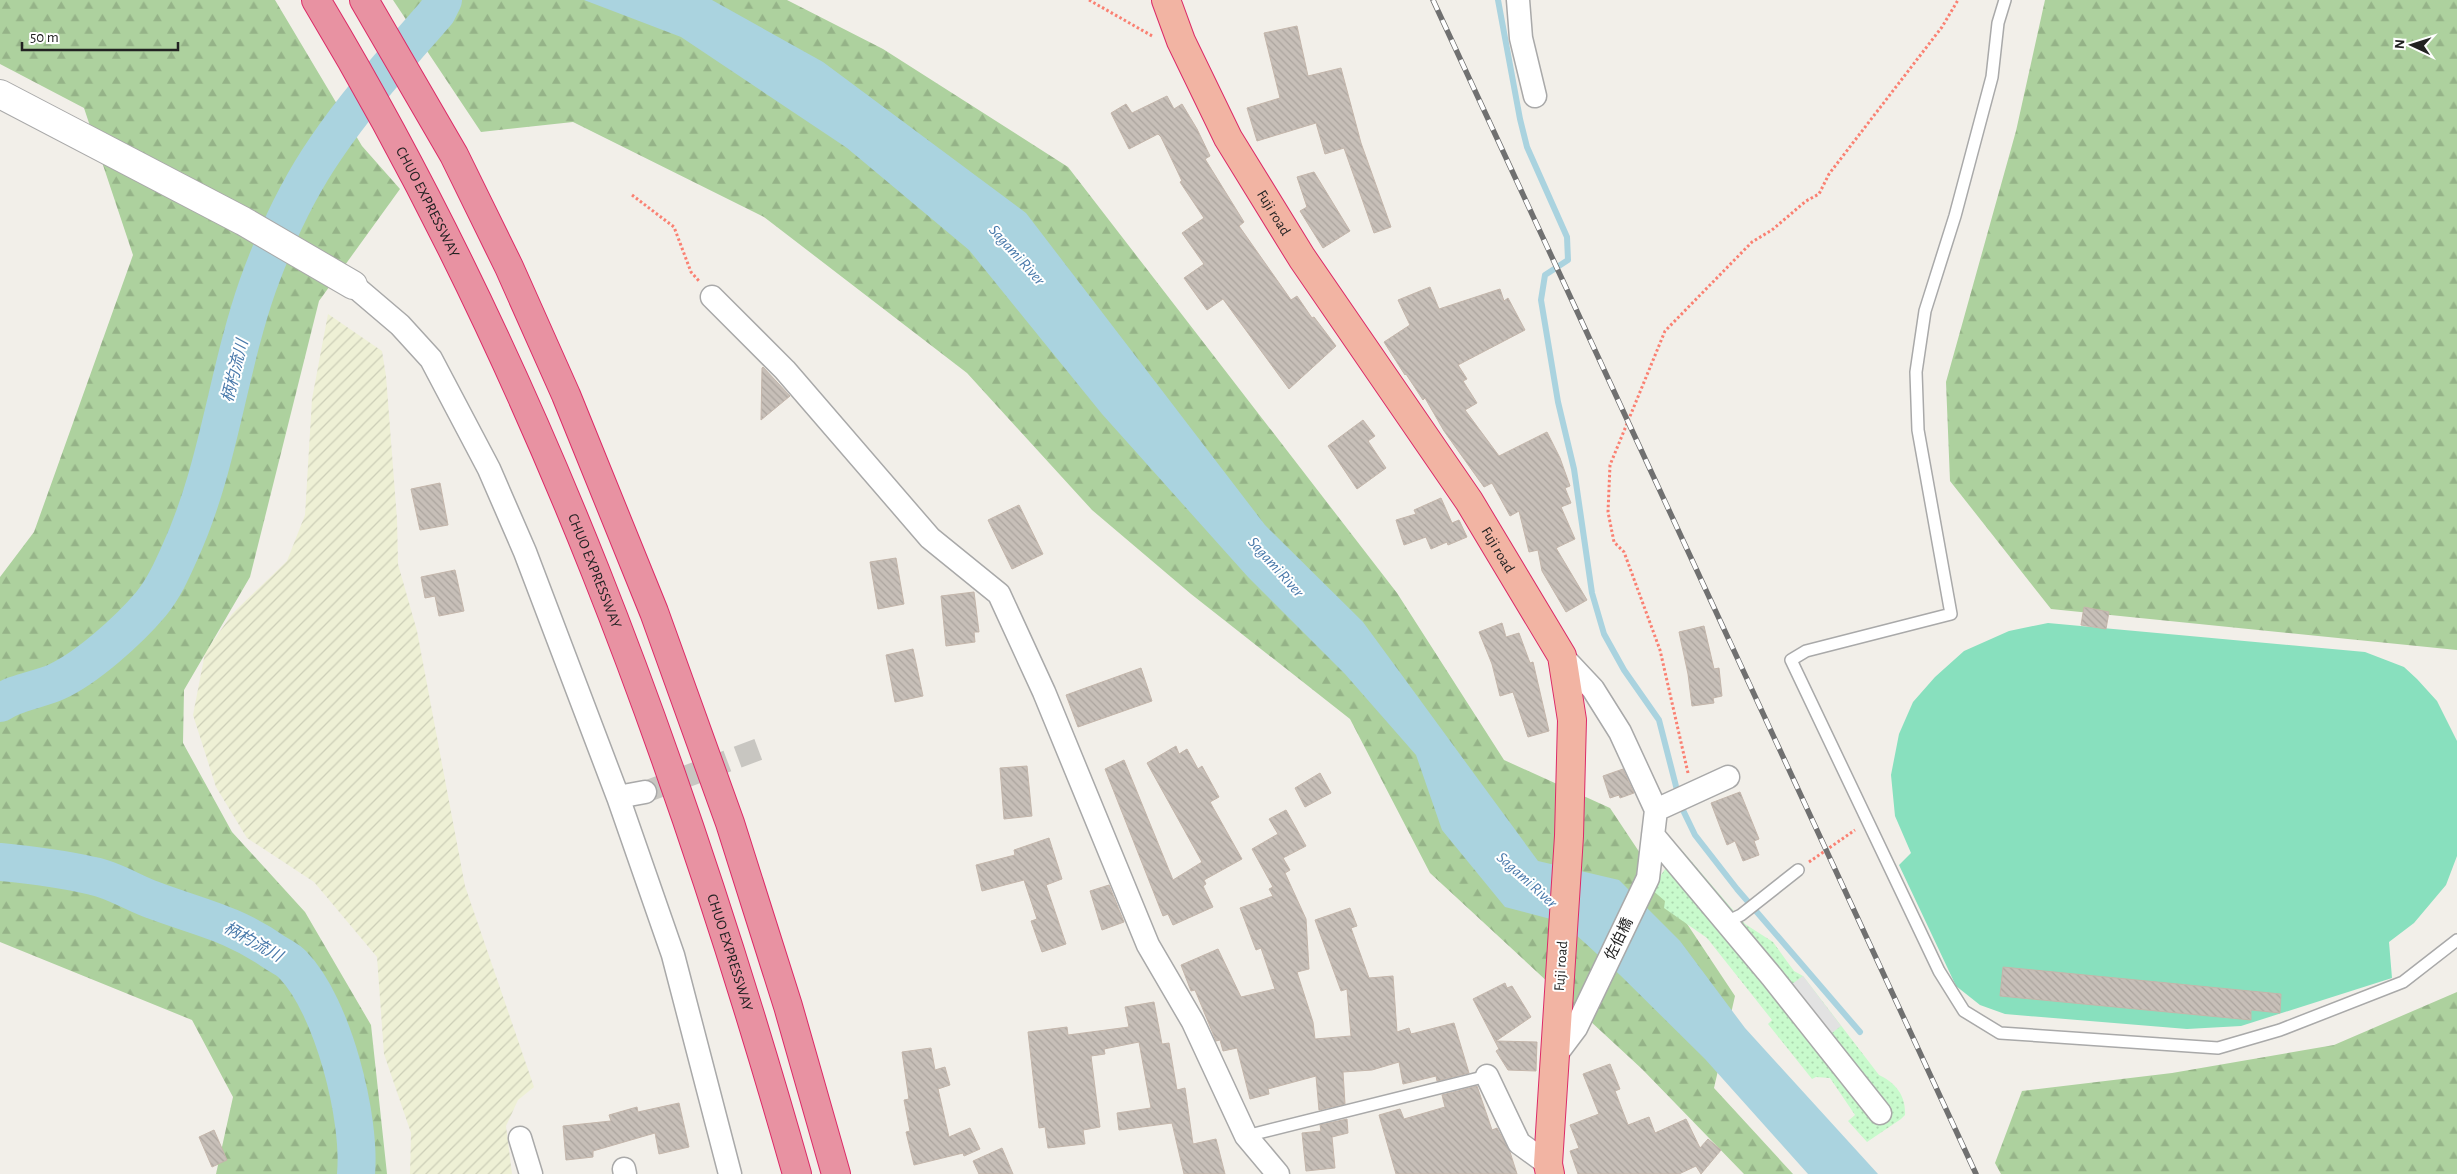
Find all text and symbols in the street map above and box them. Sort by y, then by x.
scale bar [22,20,179,52]
north arrow [2387,20,2437,70]
text: 50 m [30,30,59,45]
text: N [2393,39,2407,50]
street label: CHUO EXPRESSWAY [393,144,463,260]
street label: Fuji road [1254,187,1294,238]
water label: Sagami River [986,222,1048,289]
water label: 柄杓流川 [219,336,251,404]
street label: CHUO EXPRESSWAY [565,511,624,630]
street label: Fuji road [1479,524,1518,575]
water label: Sagami River [1245,534,1307,601]
water label: Sagami River [1494,849,1561,911]
street label: CHUO EXPRESSWAY [705,892,756,1013]
street label: 佐伯橋 [1601,915,1636,963]
water label: 柄杓流川 [221,919,287,965]
street label: Fuji road [1552,940,1570,992]

